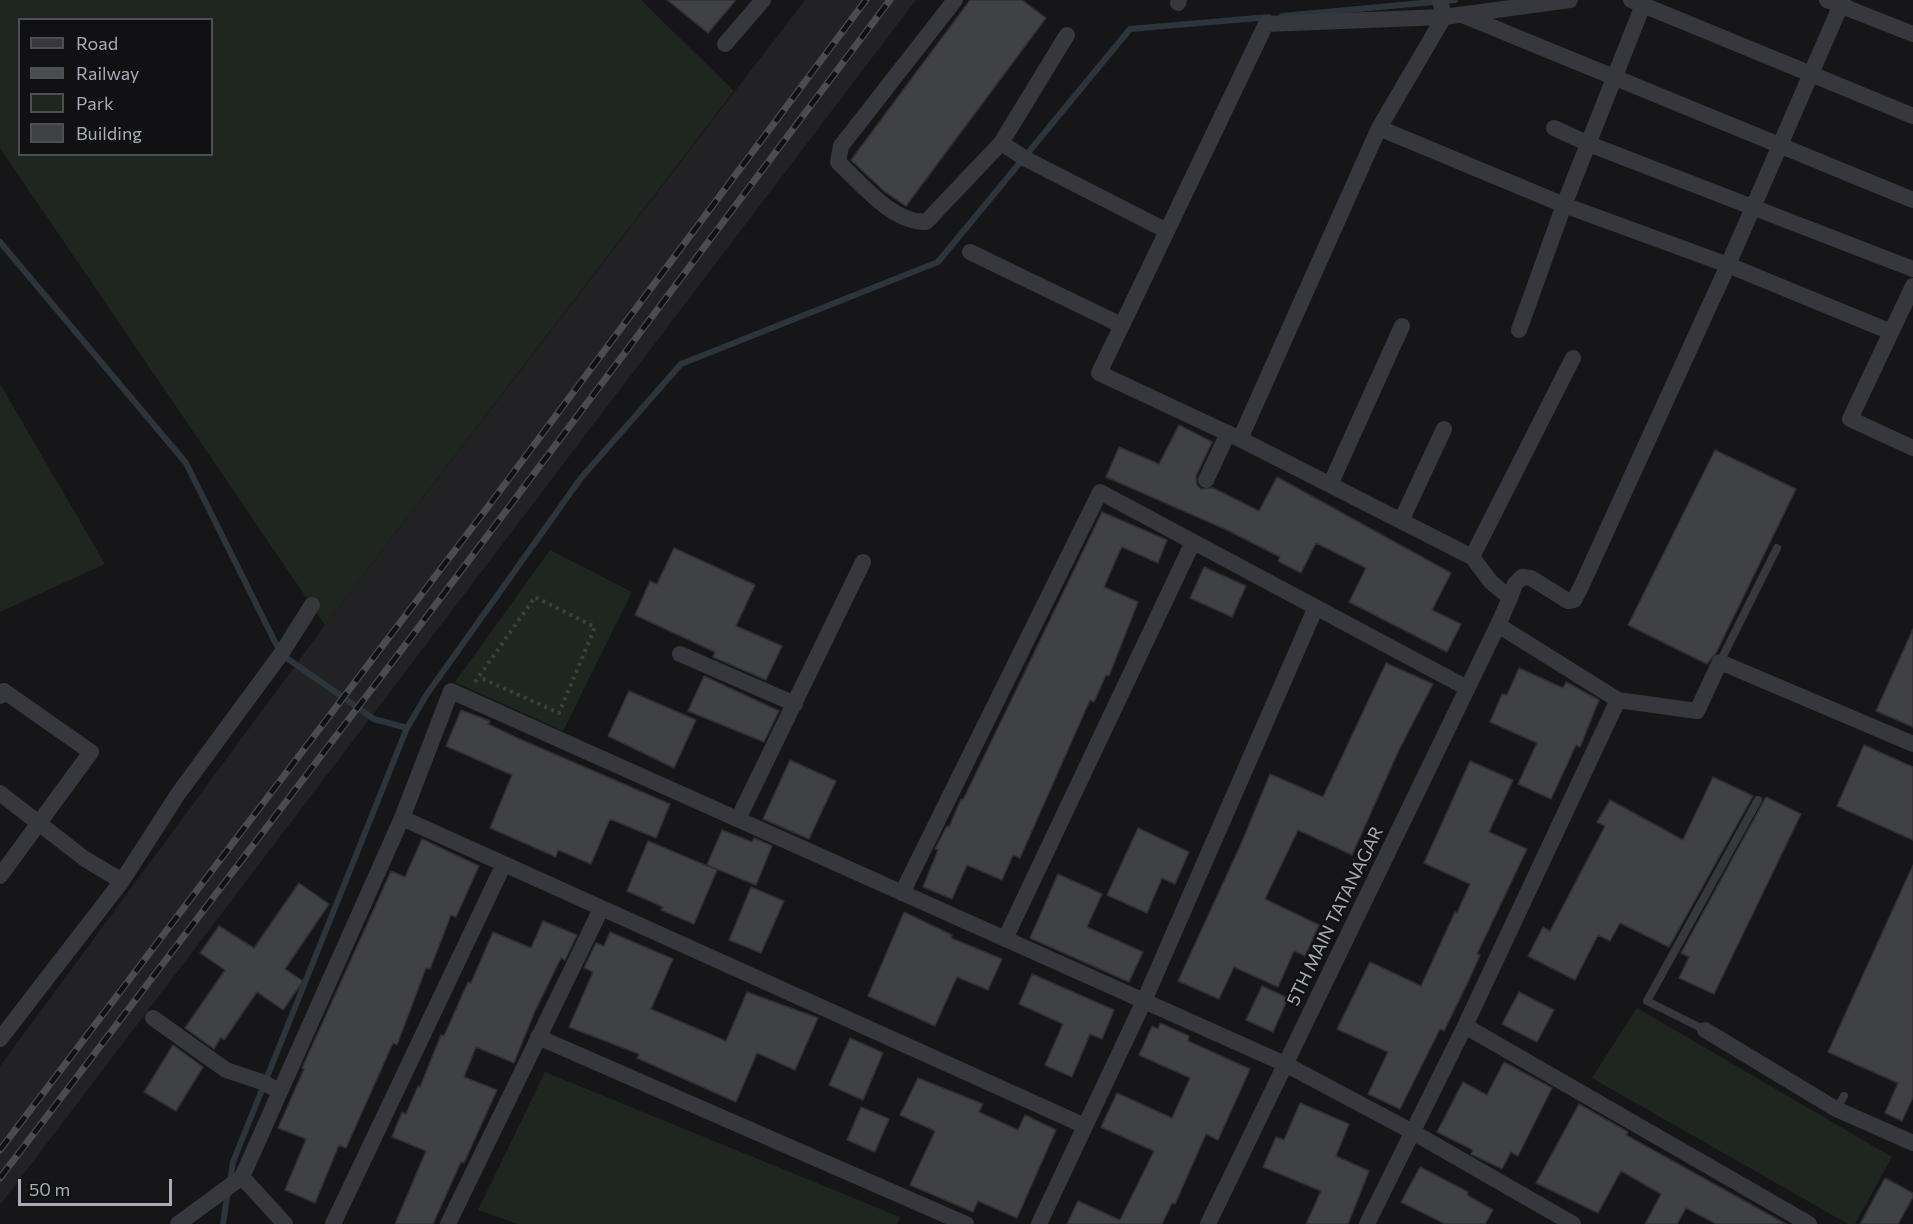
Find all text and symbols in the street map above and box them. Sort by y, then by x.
legend [18,18,213,156]
text: Road [76,32,118,54]
text: Railway [76,62,139,84]
text: Park [76,92,114,114]
text: Building [76,122,142,144]
street label: 5TH MAIN TATANAGAR [1282,823,1388,1009]
scale bar [21,1167,176,1205]
text: 50 m [29,1178,70,1200]

